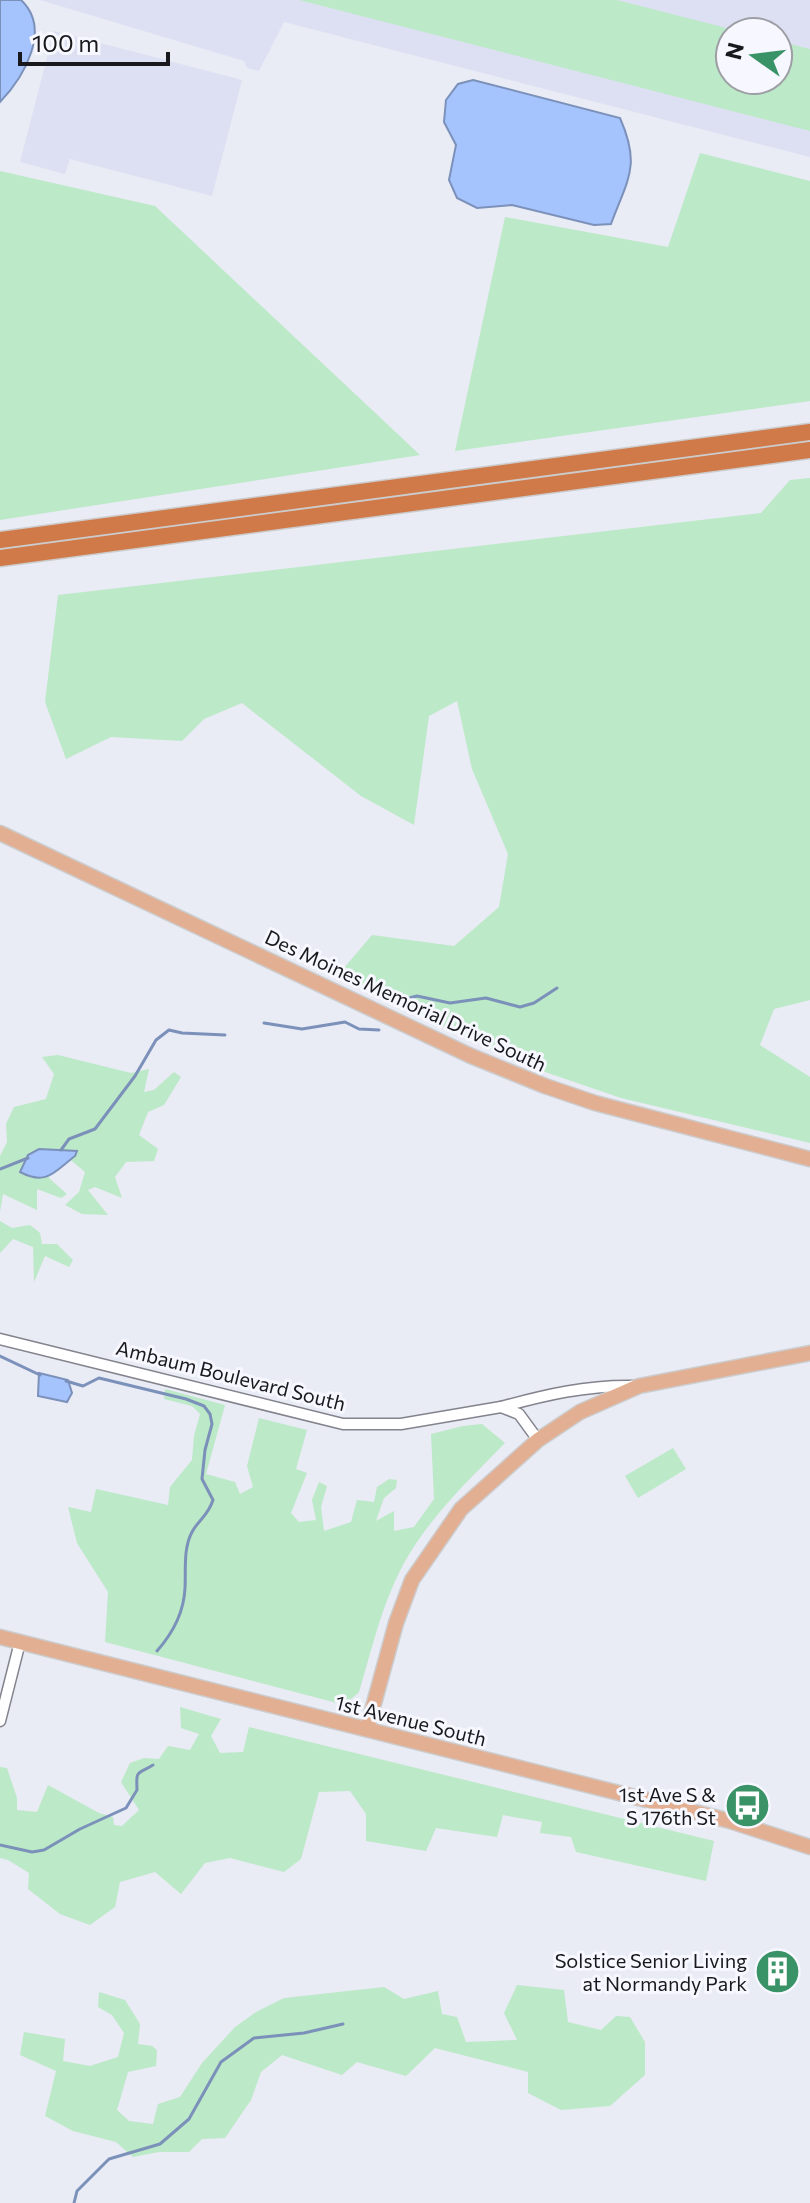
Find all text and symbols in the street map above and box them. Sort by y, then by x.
scale bar [20,16,168,66]
north arrow [714,16,794,96]
text: 100 m [32,28,99,57]
text: N [719,40,749,62]
street label: Des Moines Memorial Drive South [262,924,550,1076]
street label: Ambaum Boulevard South [114,1335,348,1415]
street label: 1st Avenue South [333,1690,489,1750]
place label: 1st Ave S & S 176th St [619,1782,716,1829]
bus stop icon: 1st Ave S & S 176th St [723,1782,771,1830]
place label: Solstice Senior Living at Normandy Park [555,1948,747,1995]
building icon: Solstice Senior Living at Normandy Park [754,1948,802,1996]

